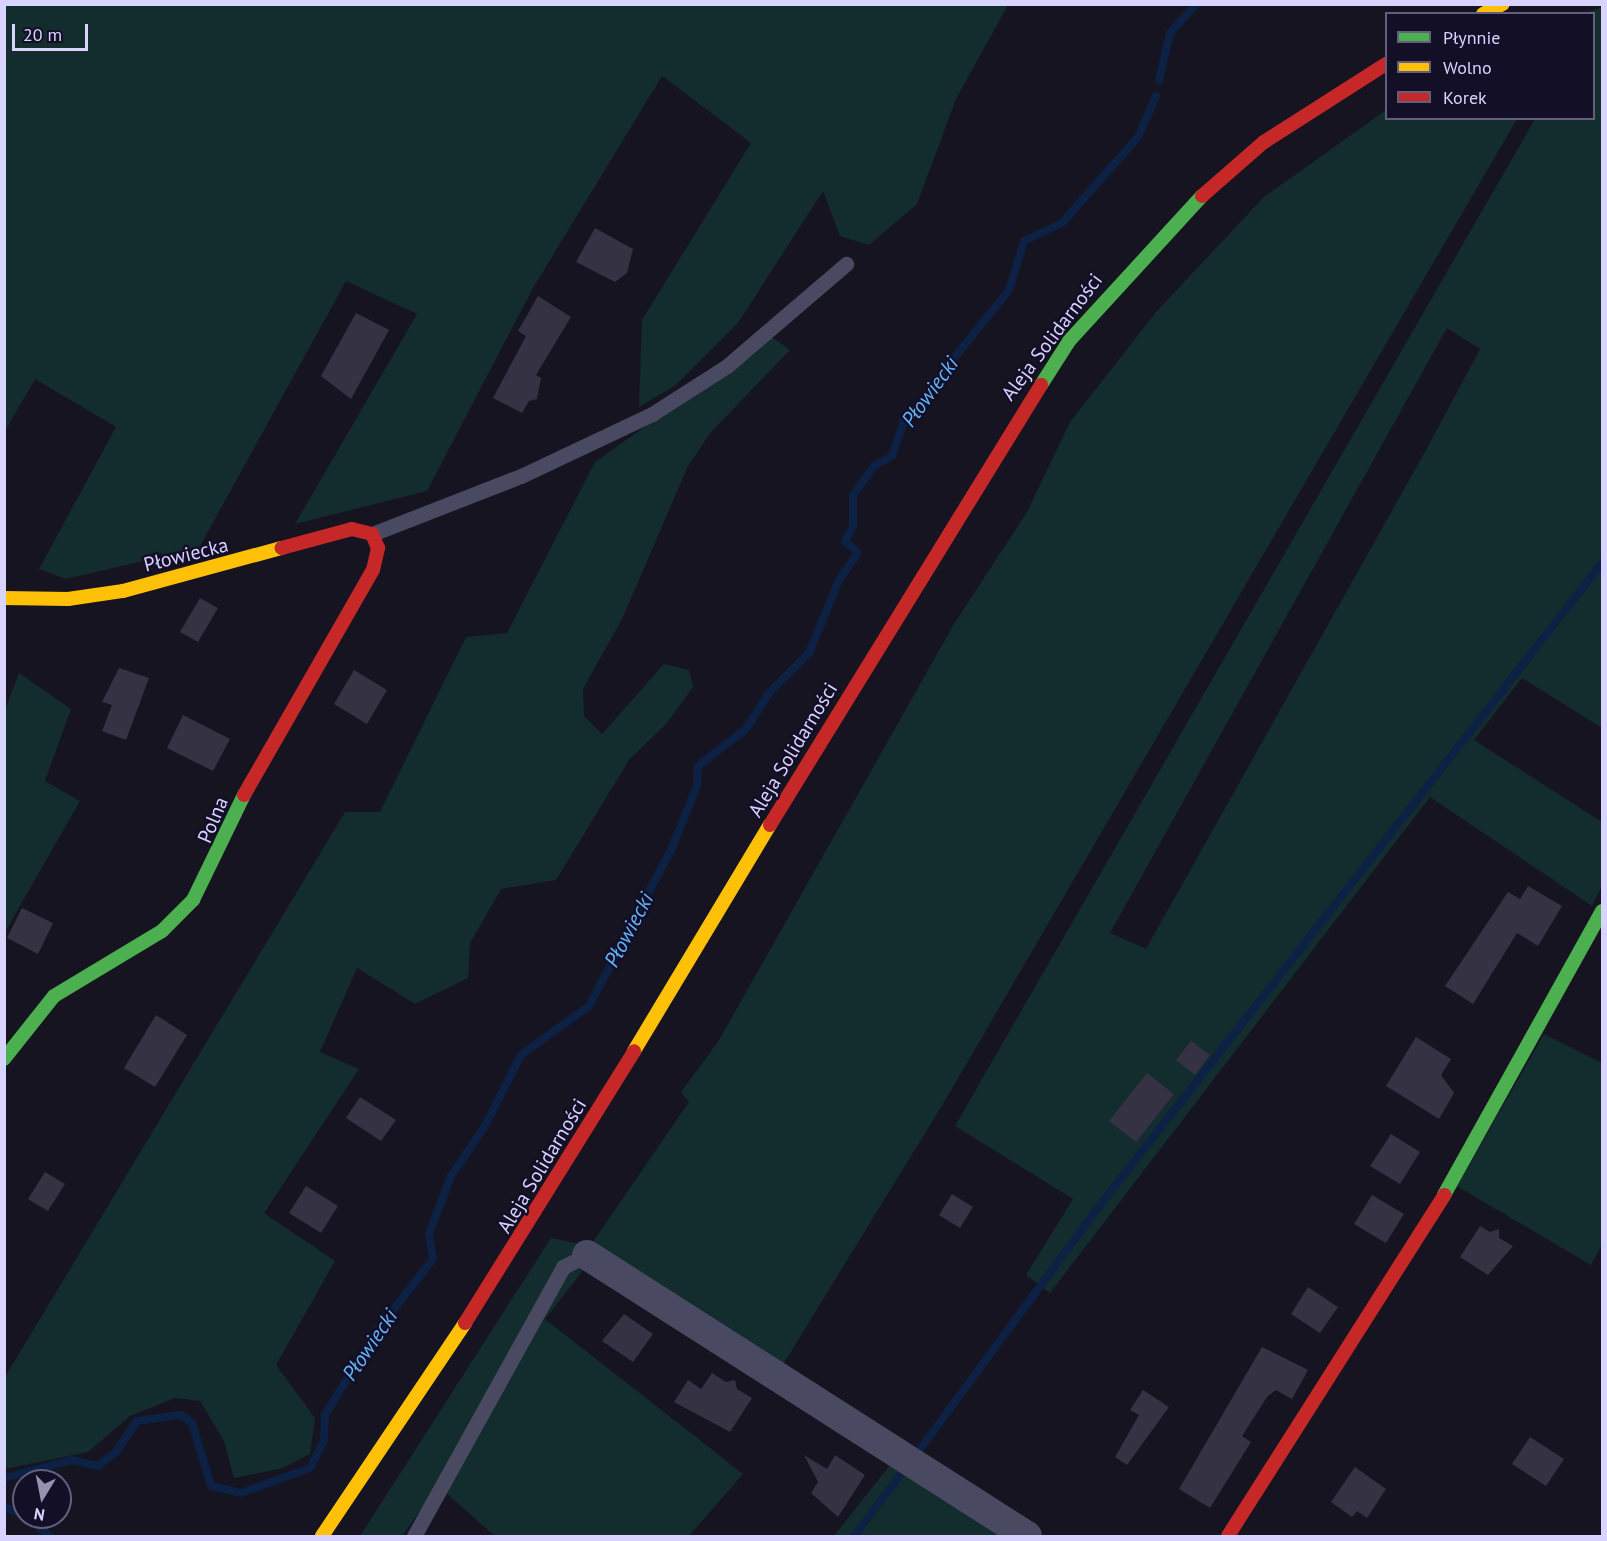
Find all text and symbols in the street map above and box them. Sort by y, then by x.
scale bar [15,12,92,50]
legend [1385,12,1595,120]
text: 20 m [23,23,62,46]
text: Płynnie [1443,26,1500,49]
text: Wolno [1443,56,1492,79]
text: Korek [1443,86,1487,109]
street label: Aleja Solidarności [996,269,1108,405]
water label: Płowiecki [896,352,964,432]
street label: Płowiecka [141,533,231,577]
street label: Aleja Solidarności [743,678,843,822]
street label: Polna [193,793,233,847]
water label: Płowiecki [599,889,659,971]
street label: Aleja Solidarności [492,1094,592,1238]
water label: Płowiecki [337,1305,403,1385]
north arrow [12,1469,72,1529]
text: N [32,1504,46,1526]

